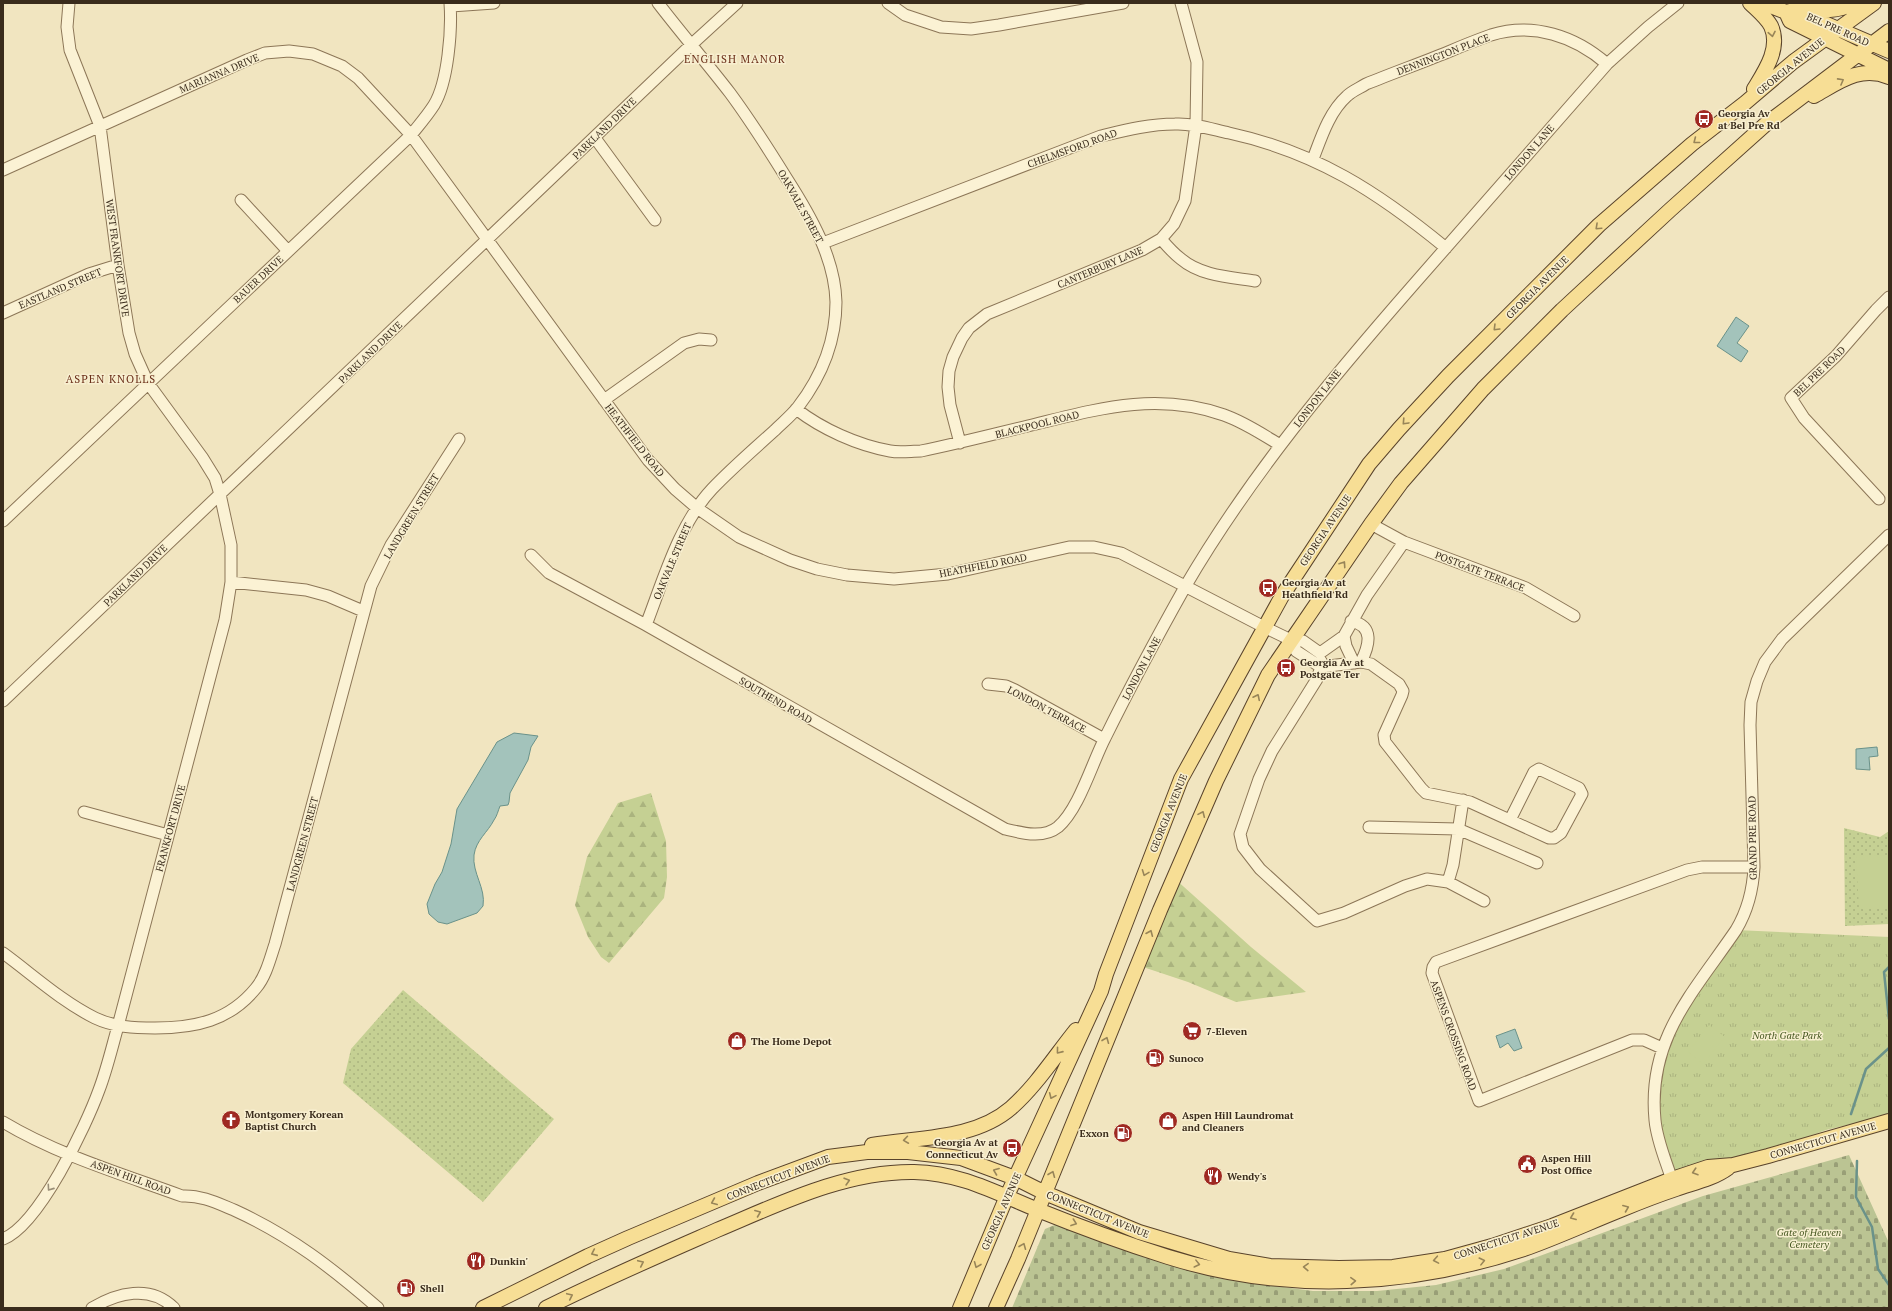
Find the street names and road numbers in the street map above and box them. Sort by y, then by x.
street label: BEL PRE ROAD [1804,10,1871,49]
street label: DENNINGTON PLACE [1395,31,1492,78]
street label: GEORGIA AVENUE [1754,35,1827,98]
street label: MARIANNA DRIVE [177,51,261,96]
street label: PARKLAND DRIVE [570,94,639,162]
street label: LONDON LANE [1502,122,1557,183]
street label: CHELMSFORD ROAD [1025,126,1119,171]
street label: OAKVALE STREET [775,167,826,245]
street label: WEST FRANKFORT DRIVE [103,198,132,318]
street label: CANTERBURY LANE [1055,243,1145,291]
street label: BAUER DRIVE [231,253,286,306]
street label: GEORGIA AVENUE [1503,253,1572,322]
street label: EASTLAND STREET [17,265,104,312]
street label: PARKLAND DRIVE [336,318,405,386]
street label: BEL PRE ROAD [1791,343,1848,399]
street label: LONDON LANE [1291,367,1344,430]
street label: HEATHFIELD ROAD [602,401,667,479]
street label: BLACKPOOL ROAD [994,408,1081,441]
street label: LANDGREEN STREET [381,471,442,561]
street label: GEORGIA AVENUE [1297,492,1354,569]
street label: OAKVALE STREET [650,521,695,602]
street label: PARKLAND DRIVE [101,541,170,609]
street label: POSTGATE TERRACE [1433,548,1527,595]
street label: HEATHFIELD ROAD [938,551,1028,580]
street label: LONDON LANE [1119,634,1164,702]
street label: SOUTHEND ROAD [737,674,815,727]
street label: LONDON TERRACE [1005,683,1089,736]
street label: GEORGIA AVENUE [1147,772,1190,854]
street label: FRANKFORT DRIVE [153,783,188,873]
street label: LANDGREEN STREET [284,796,321,893]
street label: GRAND PRE ROAD [1745,796,1760,880]
street label: ASPENS CROSSING ROAD [1427,978,1480,1092]
street label: CONNECTICUT AVENUE [1769,1119,1878,1162]
street label: CONNECTICUT AVENUE [725,1152,832,1203]
street label: ASPEN HILL ROAD [89,1157,173,1198]
street label: GEORGIA AVENUE [978,1170,1025,1252]
street label: CONNECTICUT AVENUE [1044,1188,1151,1241]
street label: CONNECTICUT AVENUE [1452,1216,1561,1263]

